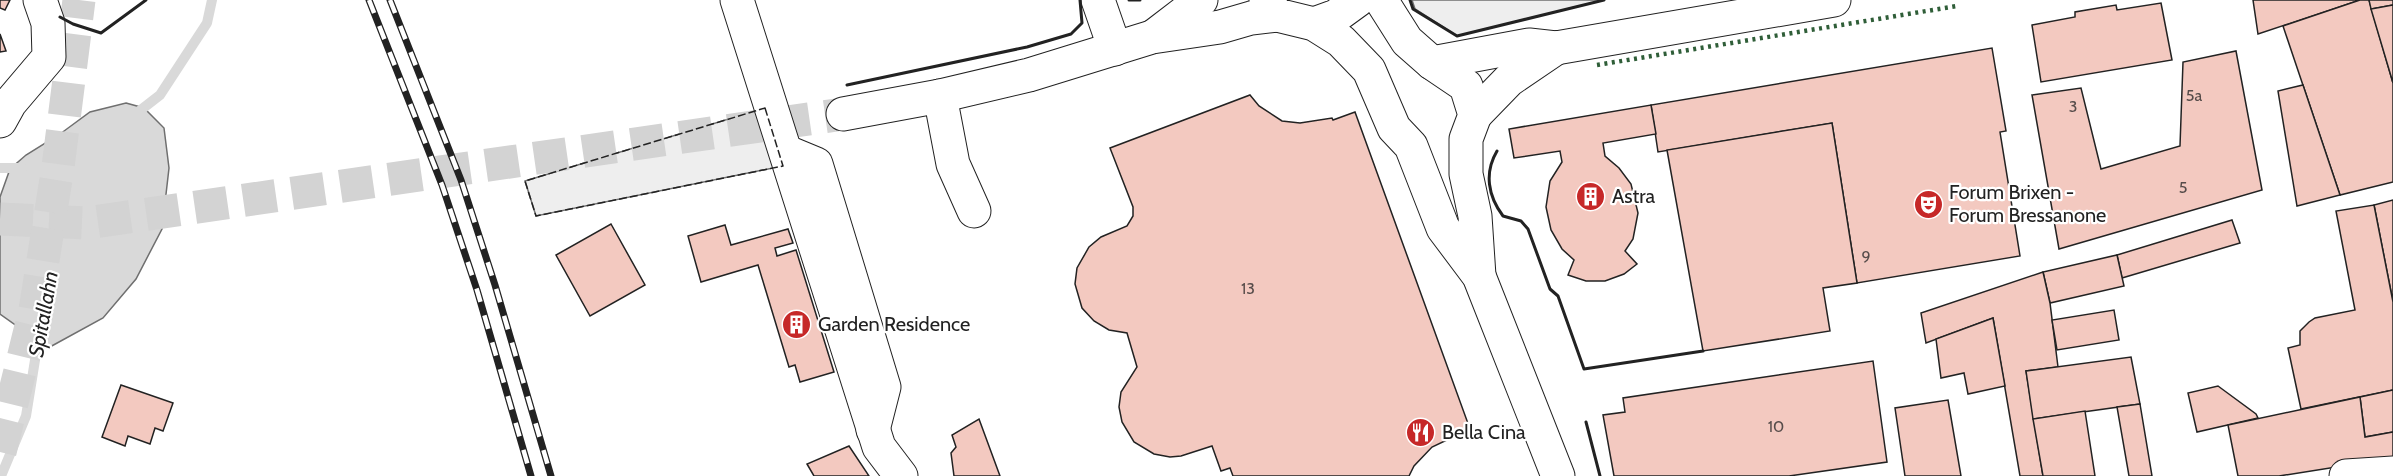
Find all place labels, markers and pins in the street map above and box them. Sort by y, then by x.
building icon: Astra [1575,180,1607,212]
place label: Forum Brixen - Forum Bressanone [1949,180,2106,227]
place label: Astra [1612,184,1656,208]
theatre icon: Forum Brixen - Forum Bressanone [1912,188,1944,220]
building icon: Garden Residence [781,308,813,340]
place label: Garden Residence [818,312,970,336]
restaurant icon: Bella Cina [1405,416,1437,448]
place label: Bella Cina [1442,420,1526,444]

